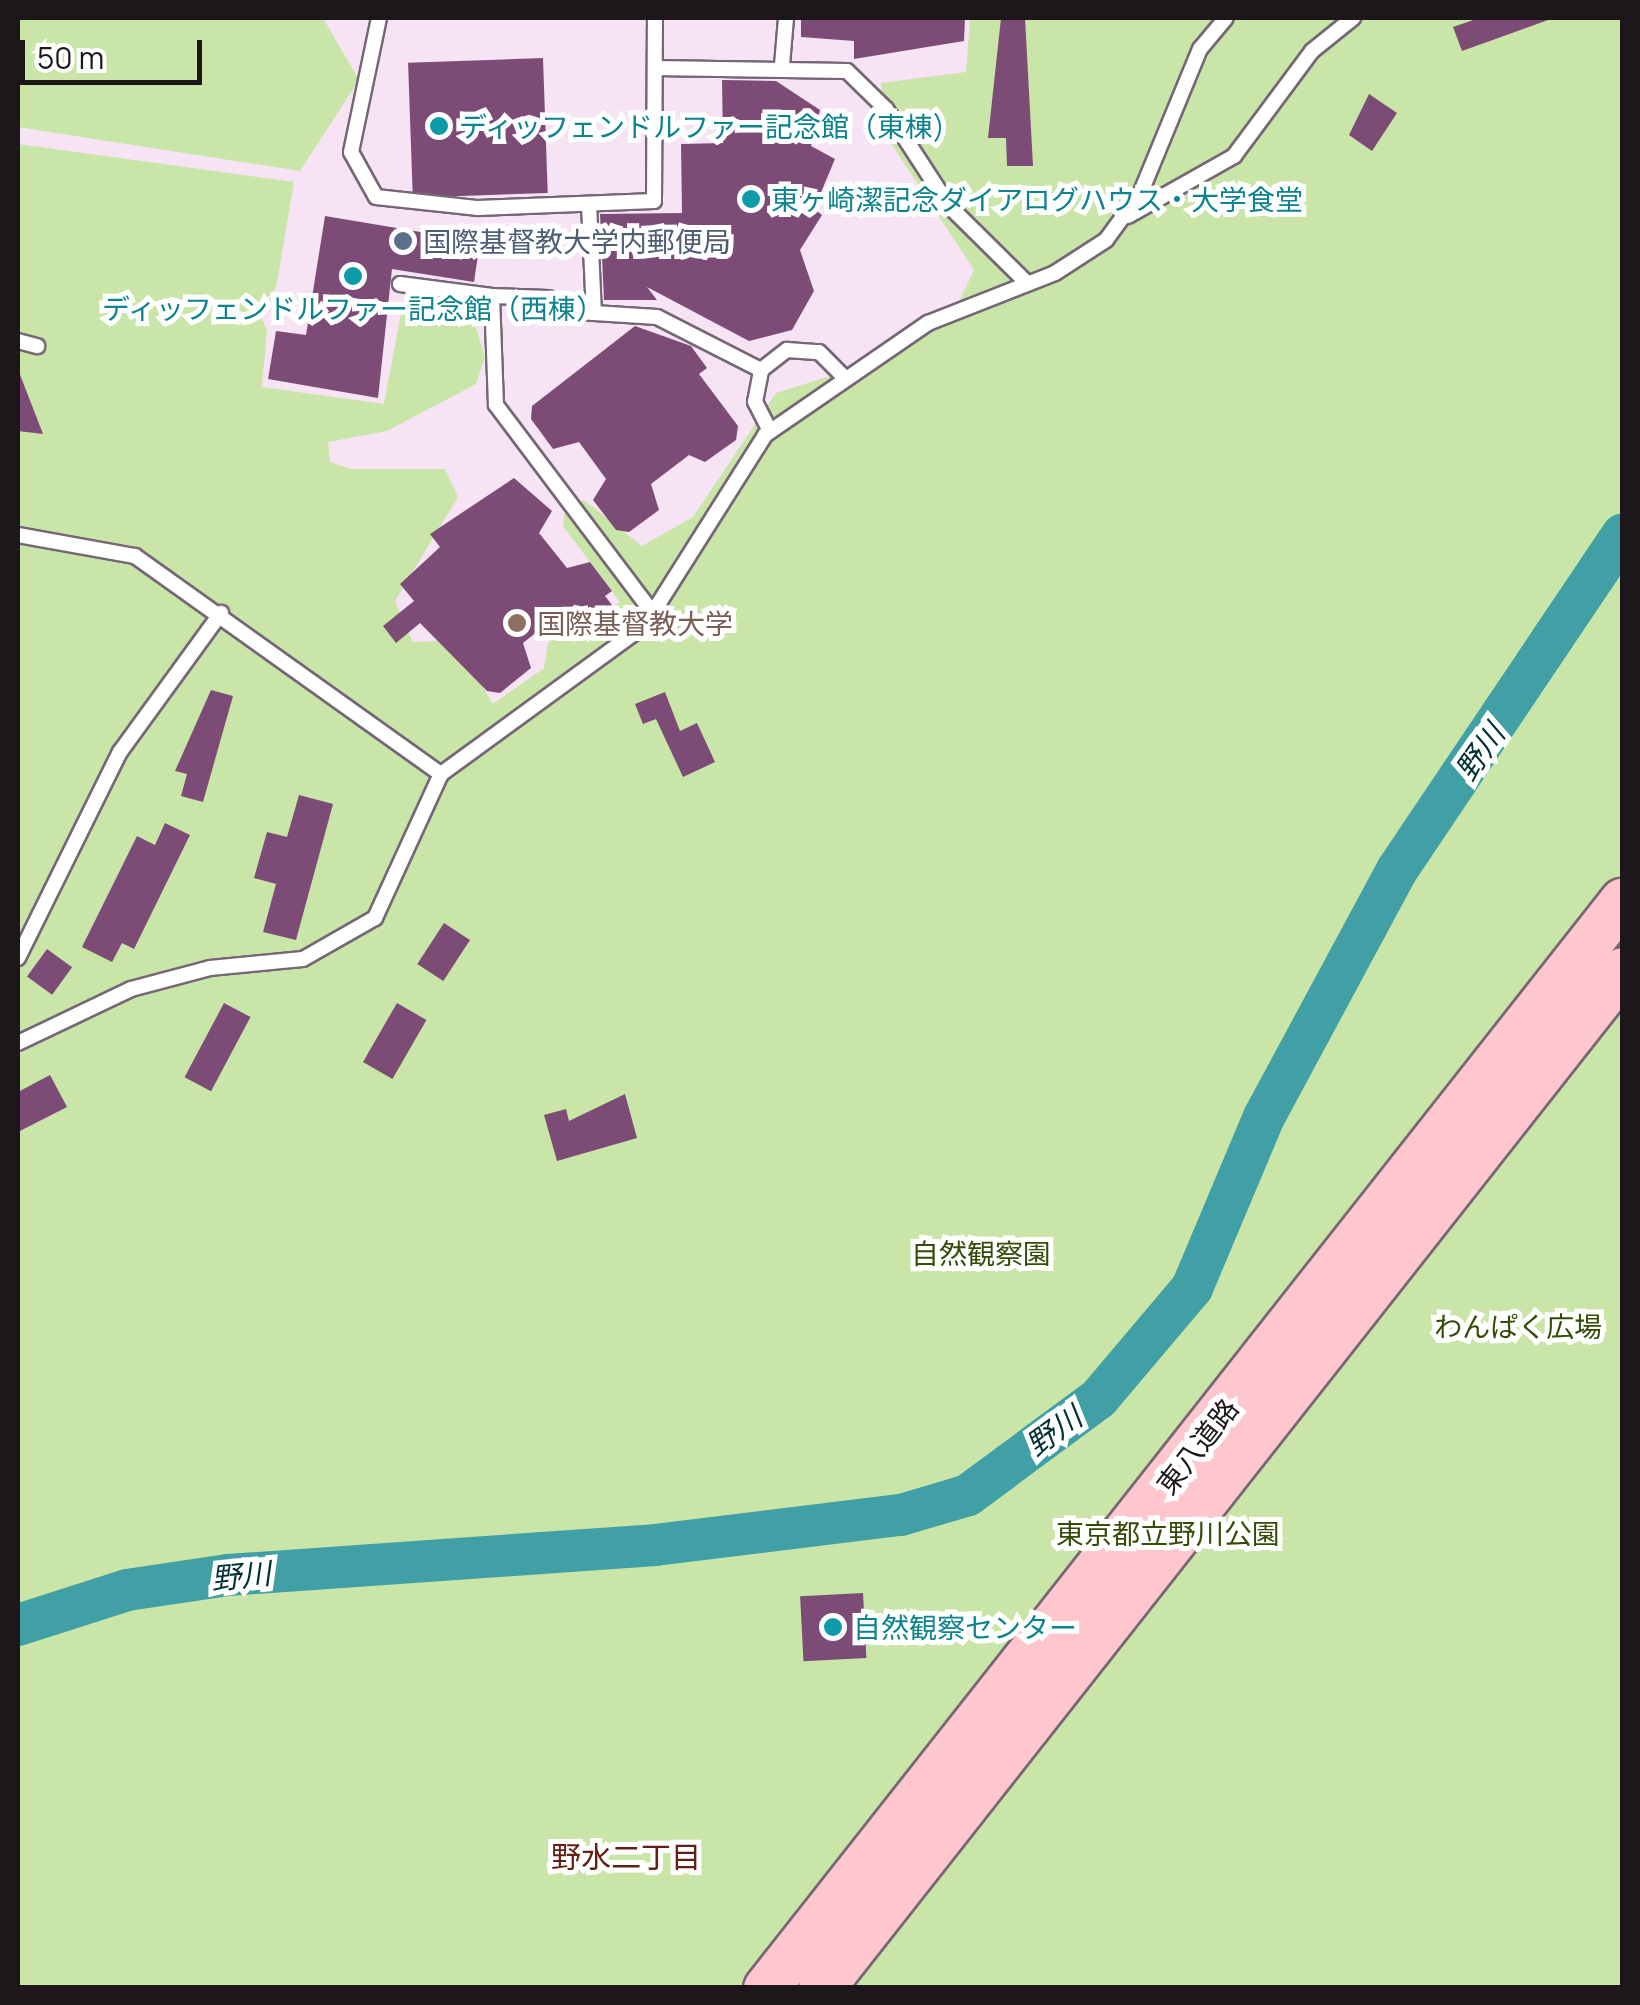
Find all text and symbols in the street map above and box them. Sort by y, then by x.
scale bar [25,20,208,82]
text: 50 m [37,37,104,78]
place label: ディッフェンドルファー記念館（東棟) [459,109,947,143]
marker: ディッフェンドルファー記念館（東棟) [428,115,450,137]
place label: 東ヶ崎潔記念ダイアログハウス・大学食堂 [771,182,1303,216]
marker: 東ヶ崎潔記念ダイアログハウス・大学食堂 [740,188,762,210]
place label: 国際基督教大学内郵便局 [423,224,731,258]
marker: 国際基督教大学内郵便局 [392,230,414,252]
marker: ディッフェンドルファー記念館（西棟） [342,265,364,287]
place label: ディッフェンドルファー記念館（西棟） [101,291,605,325]
place label: 国際基督教大学 [537,606,733,640]
marker: 国際基督教大学 [506,612,528,634]
water label: 野川 [1448,717,1512,787]
park label: 自然観察園 [911,1236,1051,1270]
park label: わんぱく広場 [1434,1309,1602,1343]
street label: 東八道路 [1149,1392,1245,1500]
water label: 野川 [1019,1399,1089,1463]
park label: 東京都立野川公園 [1056,1516,1280,1550]
water label: 野川 [209,1555,273,1597]
place label: 自然観察センター [853,1610,1077,1644]
marker: 自然観察センター [822,1616,844,1638]
district label: 野水二丁目 [551,1839,701,1875]

